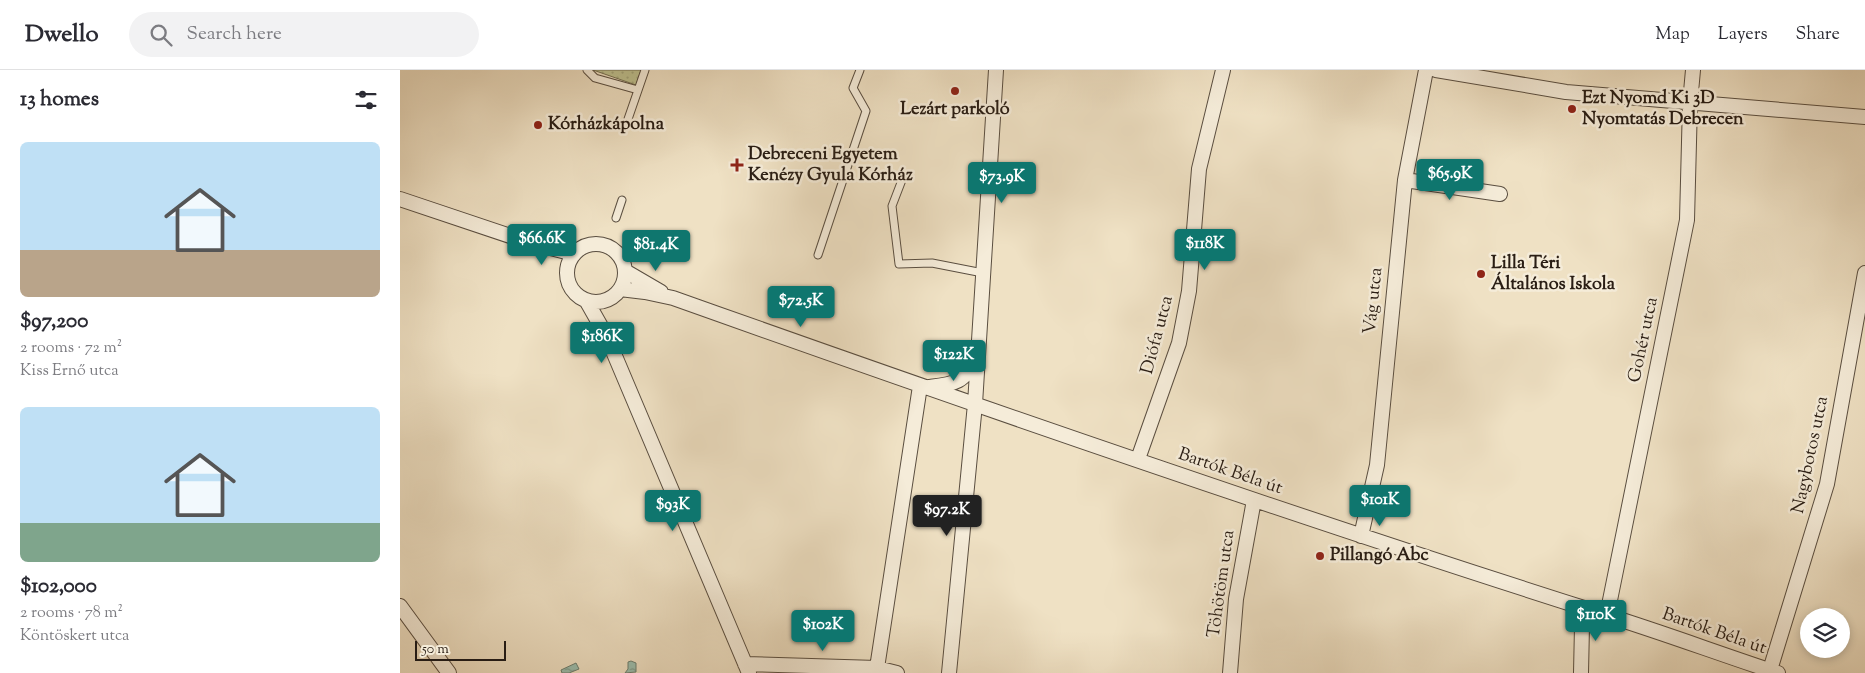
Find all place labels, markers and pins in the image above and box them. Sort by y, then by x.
marker: Lezárt parkoló [949,85,961,97]
place label: Ezt Nyomd Ki 3D Nyomtatás Debrecen [1582,86,1744,133]
place label: Lezárt parkoló [900,97,1010,123]
marker: Ezt Nyomd Ki 3D Nyomtatás Debrecen [1566,103,1578,115]
place label: Kórházkápolna [548,112,665,138]
marker: Kórházkápolna [532,119,544,131]
place label: Debreceni Egyetem Kenézy Gyula Kórház [748,142,913,189]
marker: Debreceni Egyetem Kenézy Gyula Kórház [730,158,744,172]
pin: $65.9K [1409,158,1491,201]
pin: $73.9K [961,162,1043,204]
pin: $66.6K [501,224,583,266]
pin: $118K [1170,228,1240,271]
pin: $81.4K [615,230,697,272]
place label: Lilla Téri Általános Iskola [1491,251,1616,298]
marker: Lilla Téri Általános Iskola [1475,268,1487,280]
pin: $72.5K [760,286,842,328]
pin: $186K [567,322,637,364]
pin: $122K [919,340,989,382]
pin: $101K [1345,484,1415,527]
pin: $93K [643,490,703,532]
pin: $97.2K [906,494,988,537]
place label: Pillangó Abc [1330,543,1429,569]
marker: Pillangó Abc [1314,550,1326,562]
pin: $110K [1561,600,1631,642]
pin: $102K [788,610,858,652]

